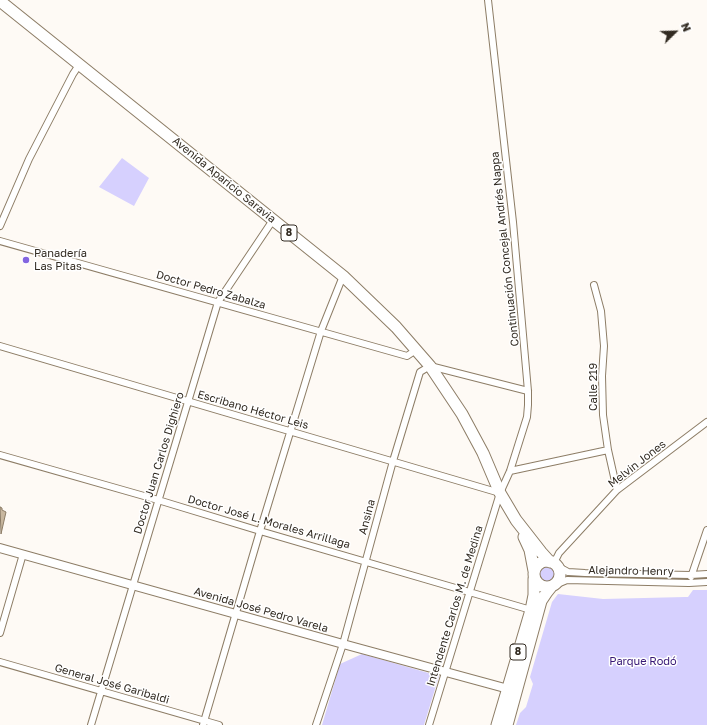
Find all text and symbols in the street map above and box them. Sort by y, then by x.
north arrow [655,12,695,52]
text: N [679,21,694,34]
street label: Avenida Aparicio Saravia [170,134,278,226]
street label: Continuación Concejal Andrés Nappa [488,151,522,347]
road number: 8 [281,225,297,241]
place label: Panadería Las Pitas [34,247,87,273]
marker: Panadería Las Pitas [21,255,31,265]
street label: Doctor Pedro Zabalza [155,268,267,312]
street label: Calle 219 [587,363,601,411]
street label: Escribano Héctor Leis [196,388,310,432]
street label: Doctor Juan Carlos Dighiero [131,390,187,536]
street label: Melvin Jones [606,437,668,491]
street label: Doctor José L. Morales Arrillaga [186,492,352,552]
street label: Ansina [356,498,378,536]
street label: Intendente Carlos M. de Medina [424,524,486,688]
street label: Alejandro Henry [588,564,674,578]
street label: Avenida José Pedro Varela [192,584,330,636]
road number: 8 [510,644,526,660]
park label: Parque Rodó [609,655,677,669]
street label: General José Garibaldi [53,661,171,707]

